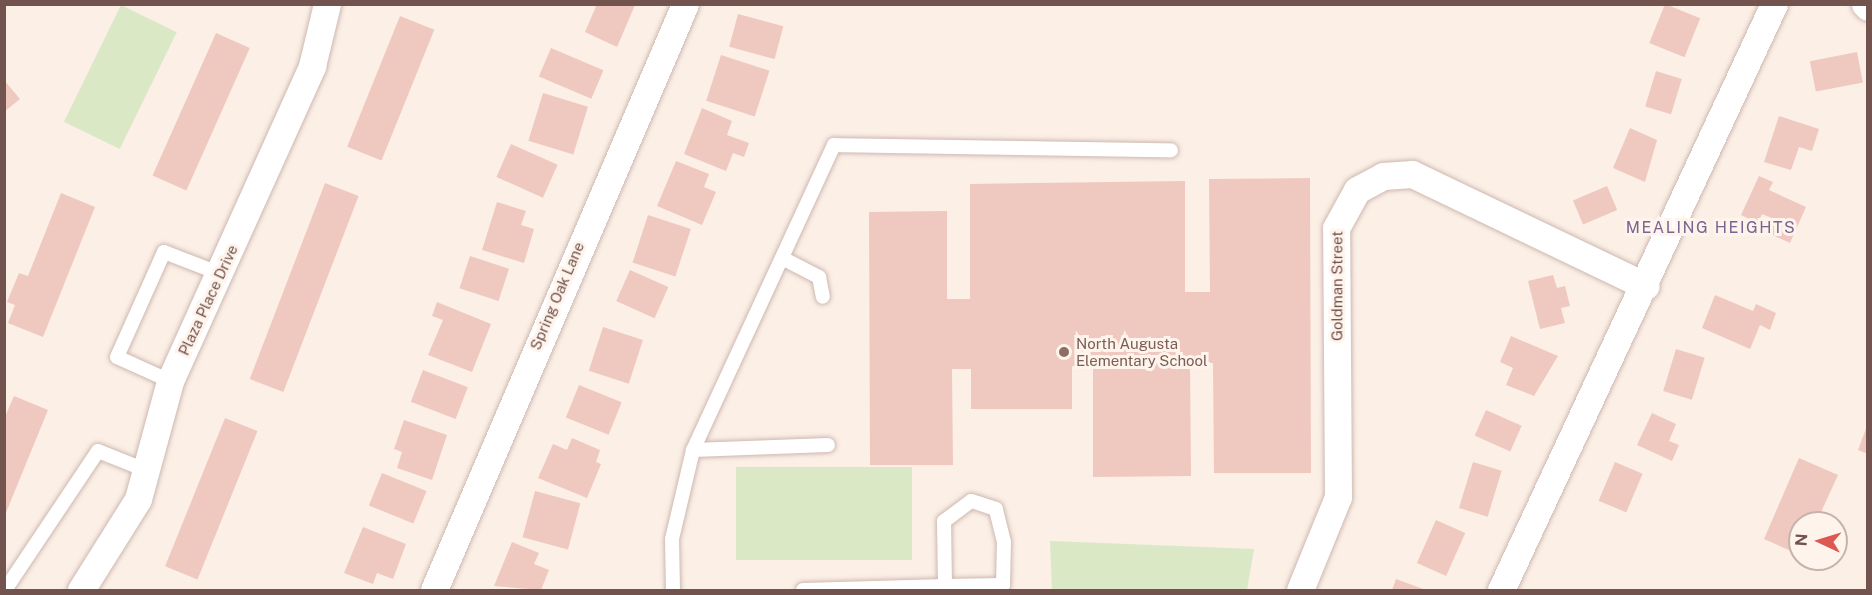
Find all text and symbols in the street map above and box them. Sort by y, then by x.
district label: MEALING HEIGHTS [1626,218,1796,238]
street label: Goldman Street [1328,231,1346,341]
street label: Spring Oak Lane [526,239,588,353]
street label: Plaza Place Drive [174,242,242,358]
place label: North Augusta Elementary School [1076,334,1208,369]
marker: North Augusta Elementary School [1057,345,1071,359]
north arrow [1788,511,1848,571]
text: N [1792,533,1811,547]

